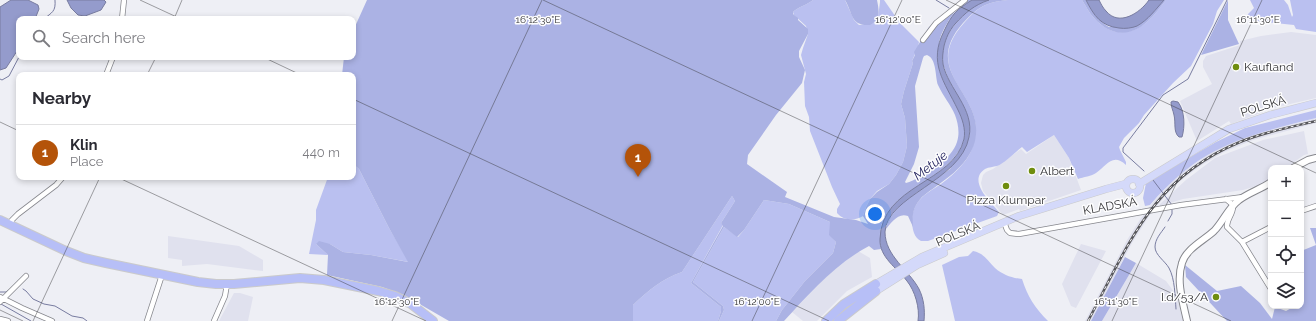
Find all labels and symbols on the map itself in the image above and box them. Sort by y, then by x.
text: 16°12'30"E [516,14,560,25]
text: 16°12'00"E [875,14,921,25]
text: 16°11'30"E [1236,14,1280,25]
place label: Kaufland [1244,60,1293,74]
marker: Kaufland [1231,62,1241,72]
street label: POLSKÁ [1239,92,1287,120]
pin: 1 [625,144,651,177]
water label: Metuje [910,147,950,183]
place label: Albert [1040,164,1074,178]
marker: Albert [1027,166,1037,176]
marker: Pizza Klumpar [1001,181,1011,191]
place label: Pizza Klumpar [967,193,1046,207]
street label: KLADSKÁ [1082,194,1138,218]
your location [865,204,885,224]
street label: POLSKÁ [934,218,982,250]
place label: I.d/53/A [1161,290,1208,304]
marker: I.d/53/A [1211,292,1221,302]
text: 16°12'30"E [375,296,419,307]
text: 16°12'00"E [734,296,780,307]
text: 16°11'30"E [1094,296,1138,307]

